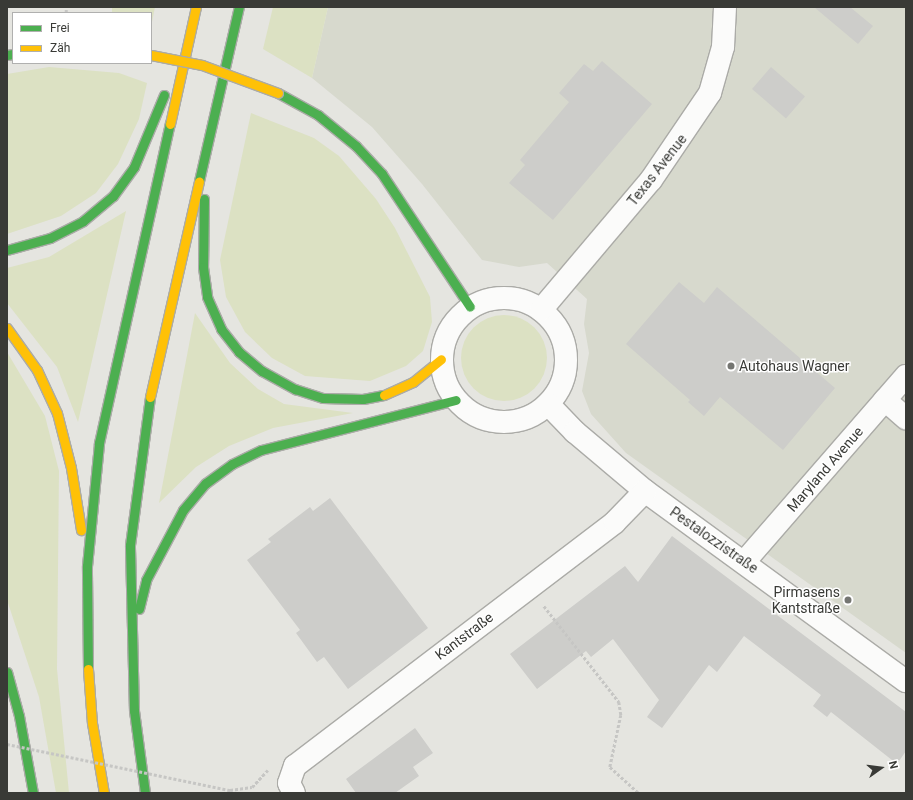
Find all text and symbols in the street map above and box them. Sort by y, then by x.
legend [12,12,152,64]
text: Frei [50,21,70,35]
text: Zäh [50,41,70,55]
street label: Texas Avenue [624,131,690,209]
place label: Autohaus Wagner [739,358,850,374]
marker: Autohaus Wagner [726,361,736,371]
street label: Maryland Avenue [783,423,867,515]
street label: Pestalozzistraße [667,503,761,577]
place label: Pirmasens Kantstraße [772,584,840,616]
marker: Pirmasens Kantstraße [843,595,853,605]
street label: Kantstraße [432,609,496,663]
north arrow [861,748,901,788]
text: N [886,760,900,770]

